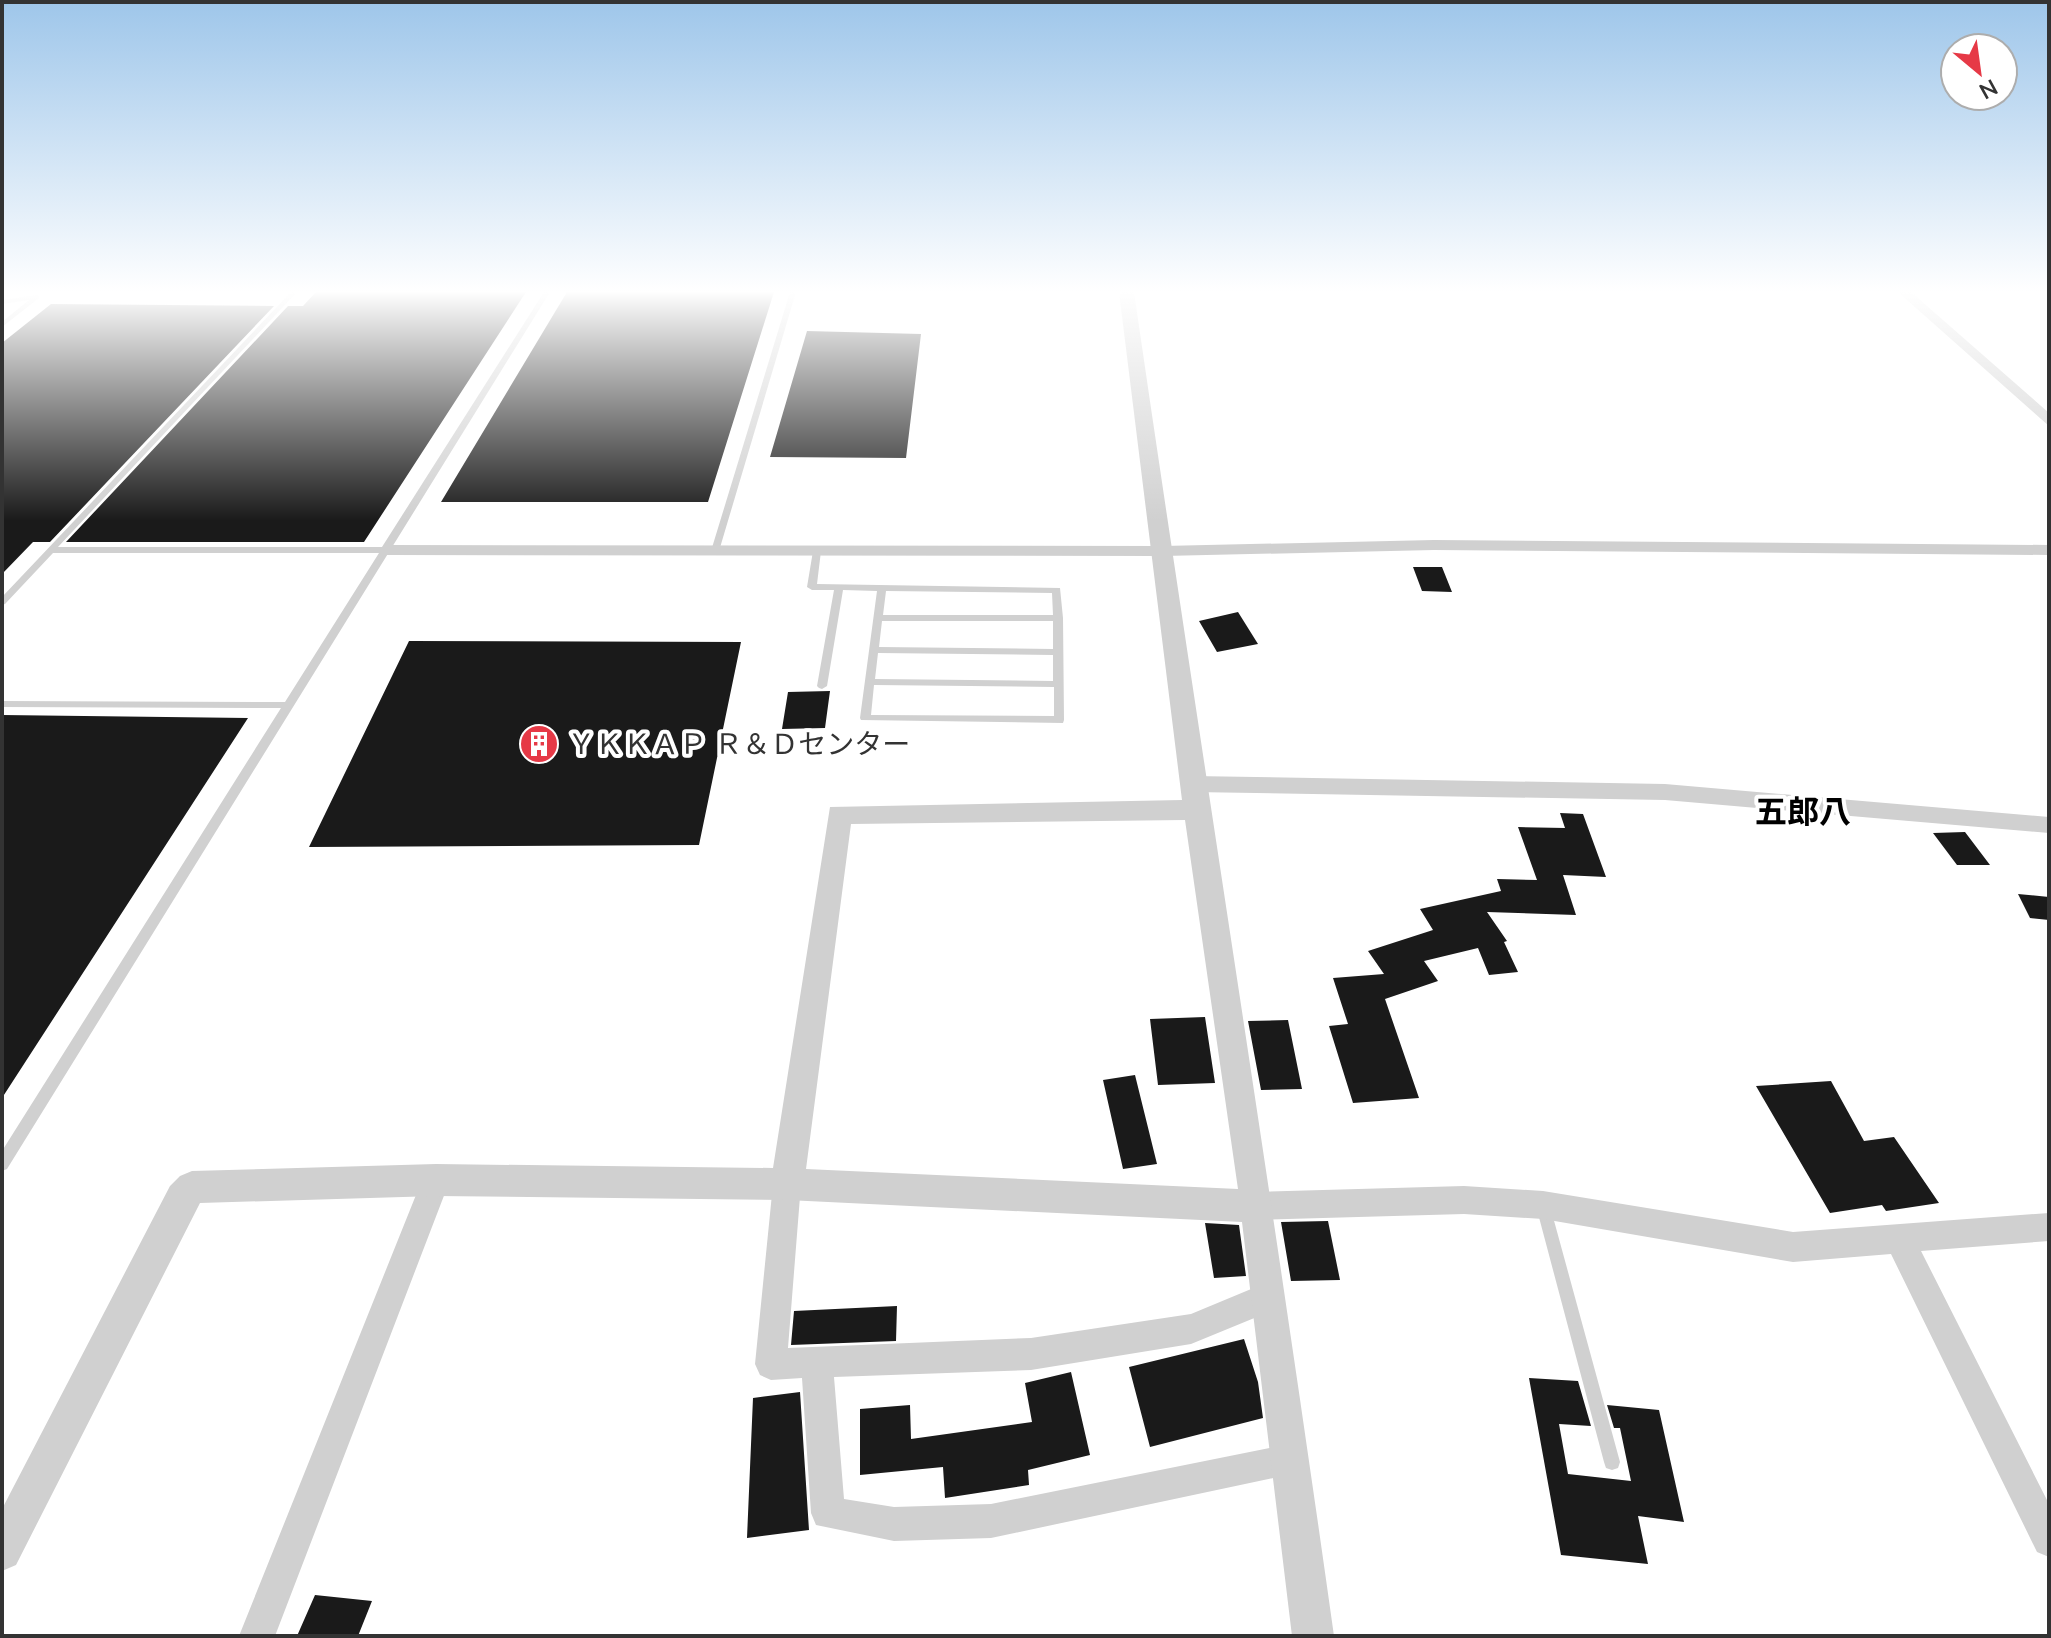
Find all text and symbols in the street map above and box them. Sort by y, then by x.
north arrow [1939,32,2019,112]
text: N [1975,73,2003,106]
building icon: ＹＫＫＡＰ Ｒ＆Ｄセンター [518,723,560,765]
place label: ＹＫＫＡＰ Ｒ＆Ｄセンター [567,726,910,761]
district label: 五郎八 [1755,791,1851,831]

